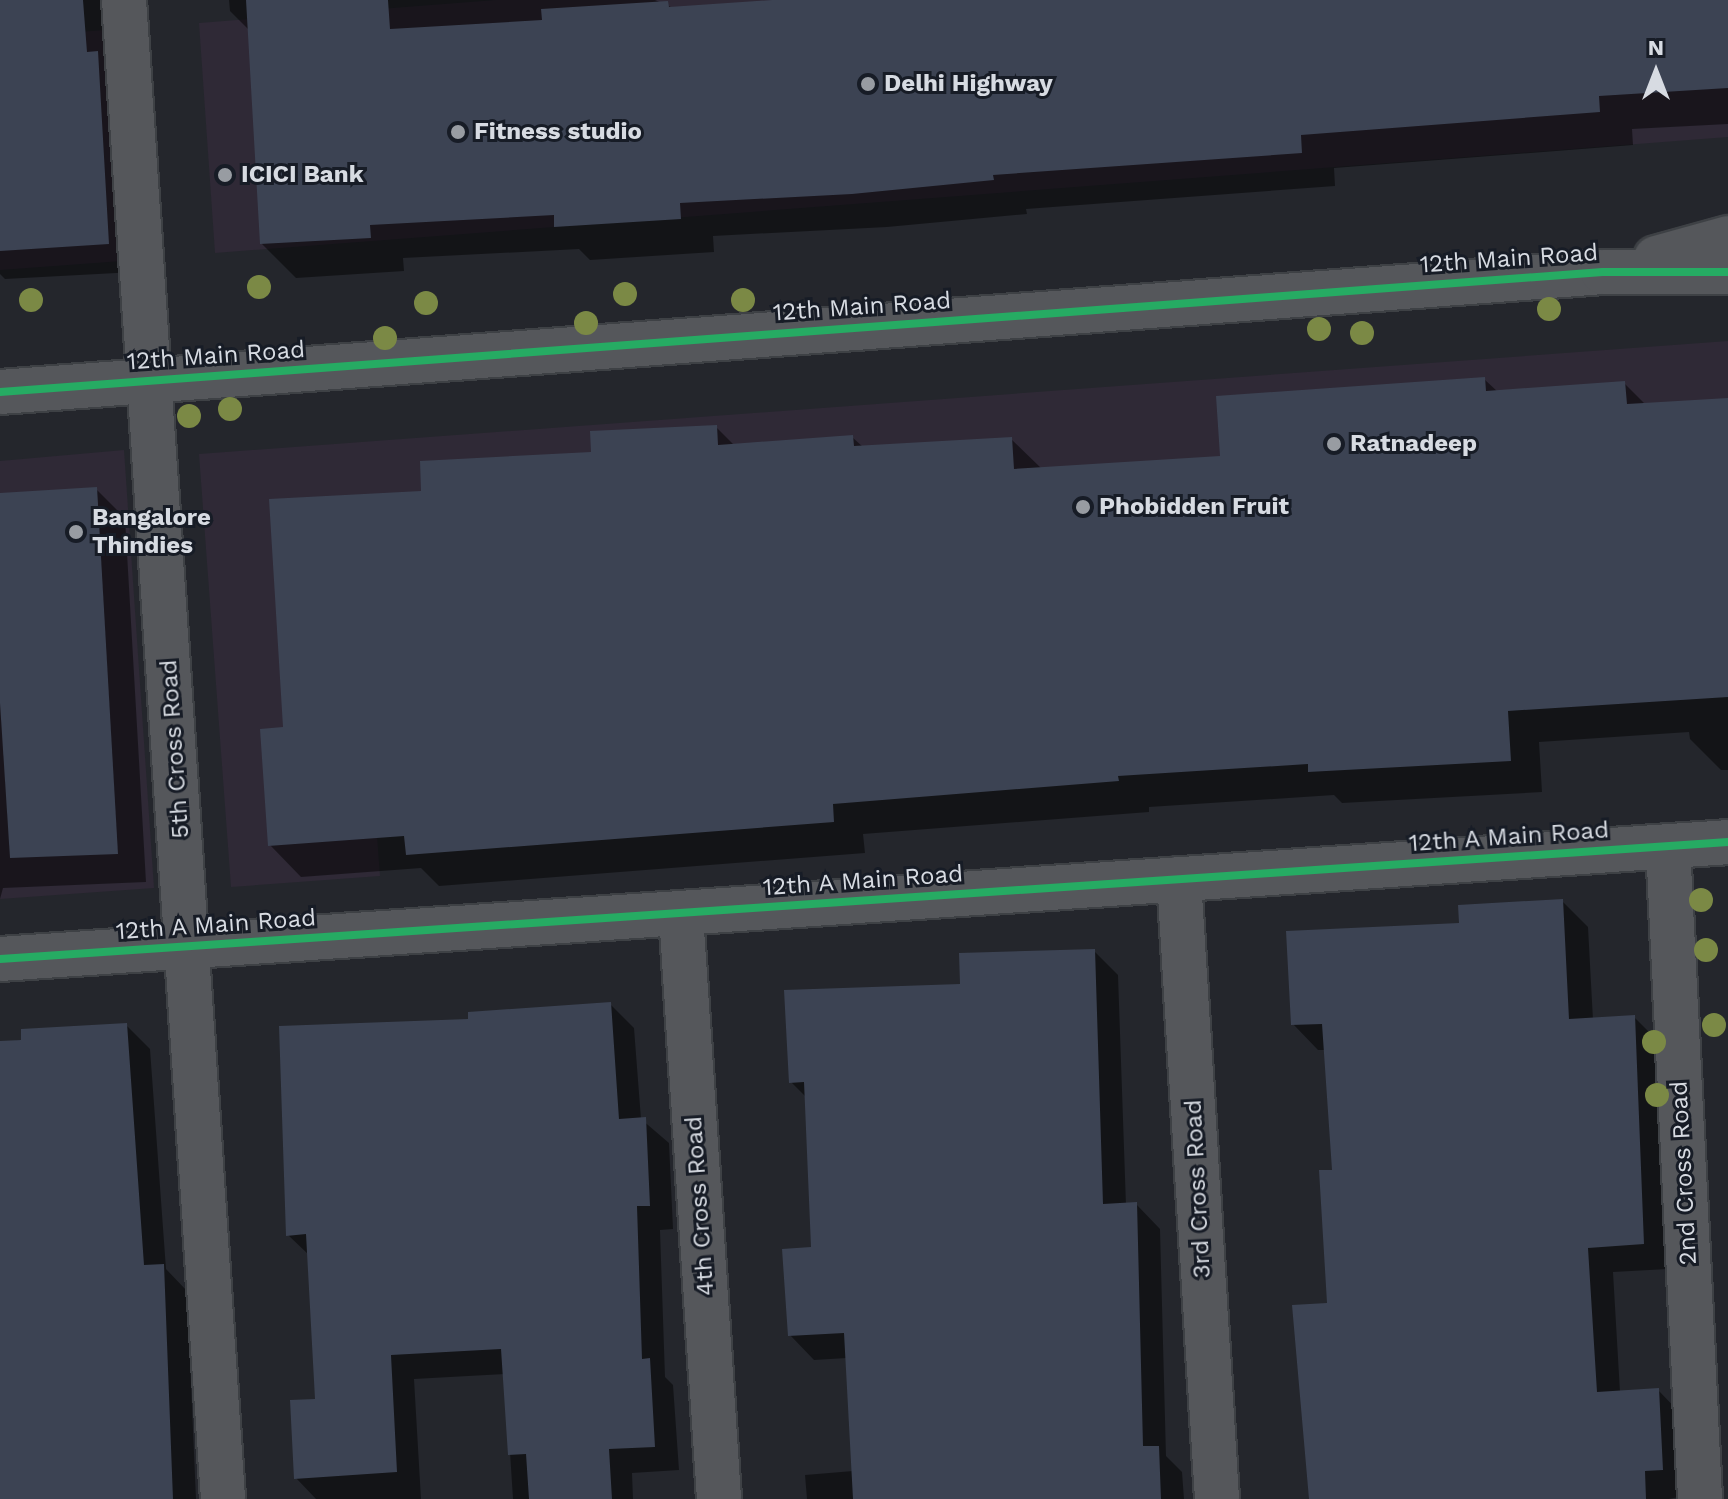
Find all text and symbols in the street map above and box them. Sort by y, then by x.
north arrow [1616,32,1696,112]
text: N [1648,35,1664,60]
place label: Delhi Highway [884,70,1053,98]
marker: Delhi Highway [859,75,877,93]
place label: Fitness studio [474,118,642,146]
marker: Fitness studio [449,123,467,141]
place label: ICICI Bank [241,161,364,189]
marker: ICICI Bank [216,166,234,184]
street label: 12th Main Road [1419,238,1599,280]
street label: 12th Main Road [772,286,952,328]
street label: 12th Main Road [126,335,306,377]
place label: Ratnadeep [1350,430,1477,458]
marker: Ratnadeep [1325,435,1343,453]
place label: Phobidden Fruit [1099,493,1289,521]
marker: Phobidden Fruit [1074,498,1092,516]
place label: Bangalore Thindies [92,504,211,560]
marker: Bangalore Thindies [67,523,85,541]
street label: 5th Cross Road [154,659,196,839]
street label: 12th A Main Road [1407,816,1611,858]
street label: 12th A Main Road [761,860,965,902]
street label: 12th A Main Road [114,904,318,946]
street label: 2nd Cross Road [1665,1080,1703,1266]
street label: 3rd Cross Road [1179,1099,1217,1279]
street label: 4th Cross Road [679,1115,721,1297]

